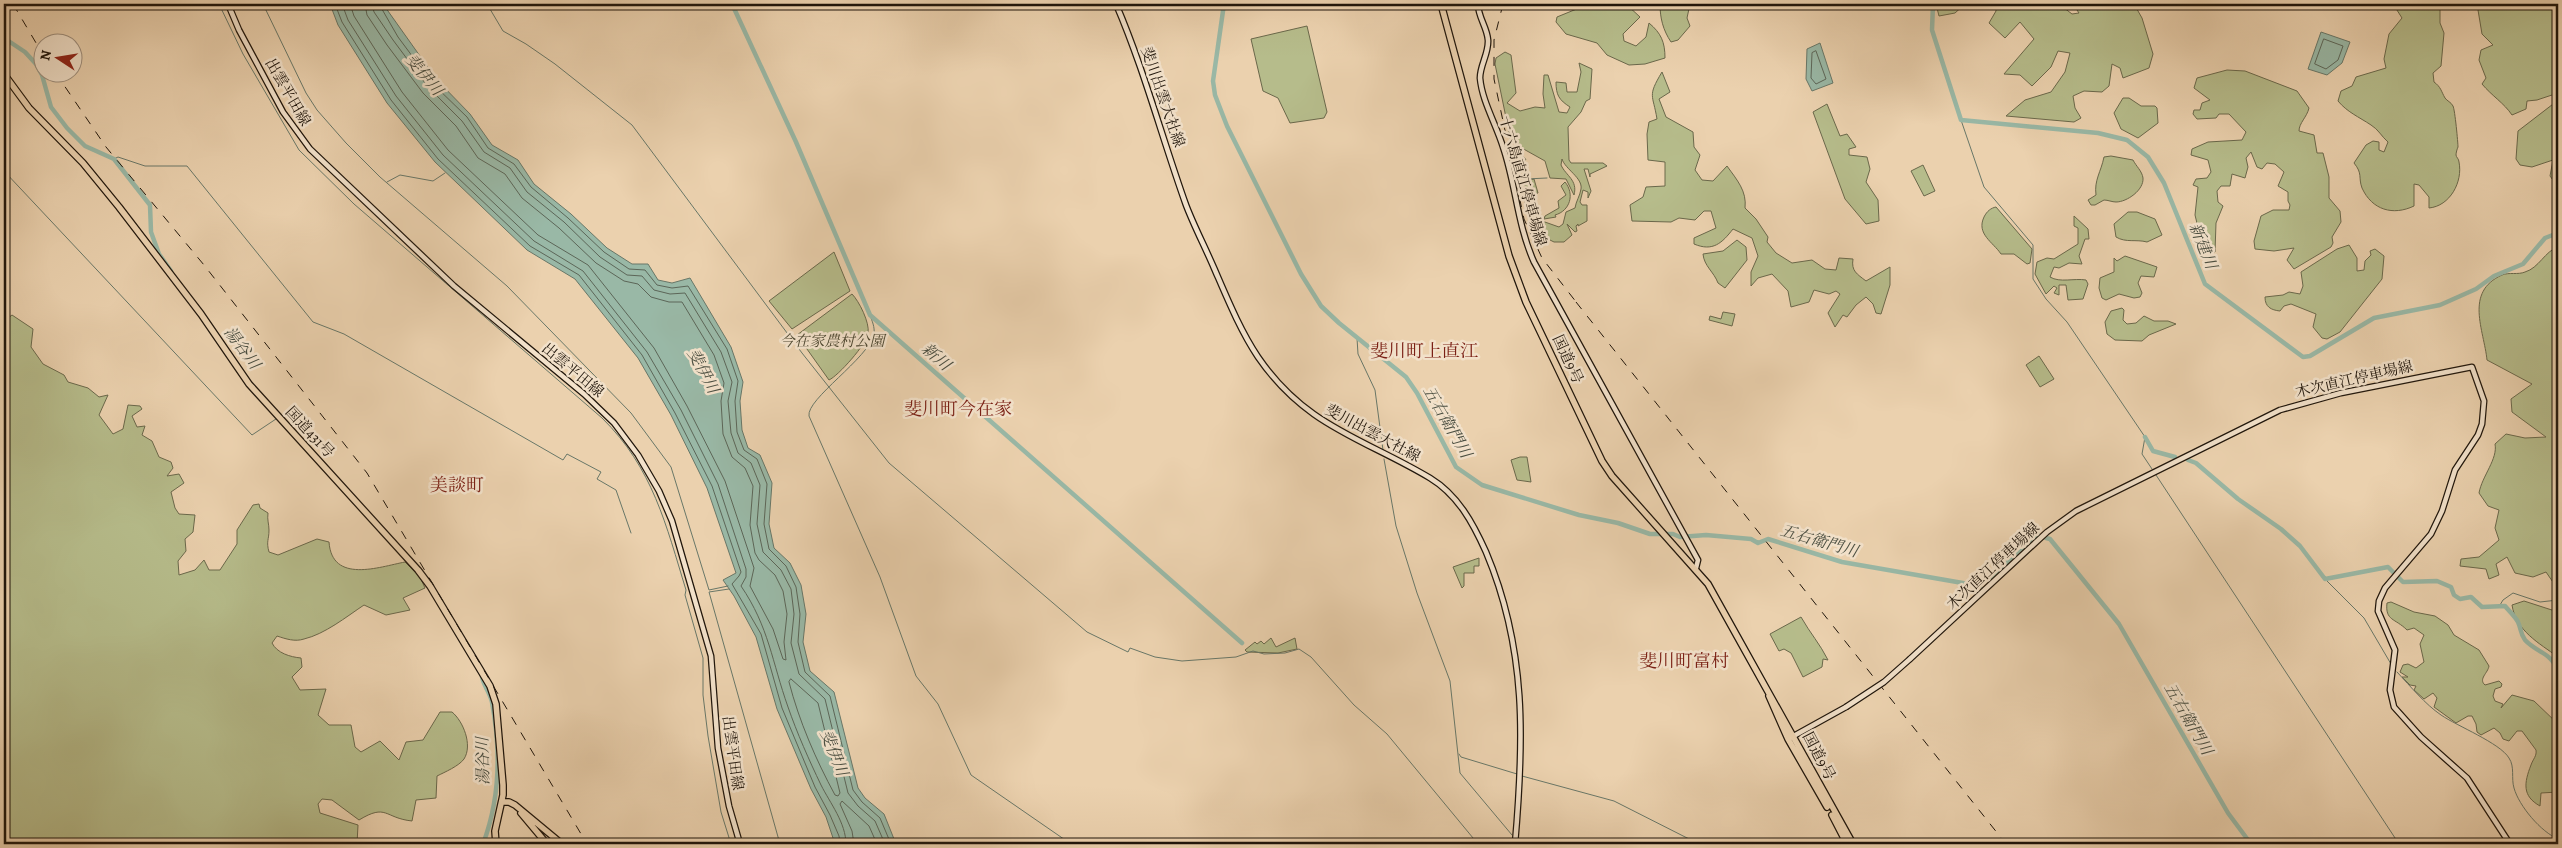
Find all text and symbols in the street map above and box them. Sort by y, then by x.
north arrow [32,32,82,82]
street label: 斐川出雲大社線 [1136,44,1190,150]
text: N [35,48,56,62]
water label: 斐伊川 [400,50,449,102]
street label: 出雲平田線 [261,55,315,129]
street label: 十六島直江停車場線 [1495,113,1551,249]
water label: 新建川 [2184,220,2223,274]
water label: 湯谷川 [219,322,266,375]
park label: 今在家農村公園 [779,331,887,351]
street label: 国道9号 [1548,331,1588,387]
street label: 出雲平田線 [538,338,608,402]
water label: 新川 [917,338,957,377]
district label: 斐川町上直江 [1370,339,1478,363]
water label: 斐伊川 [682,345,725,399]
street label: 木次直江停車場線 [2293,356,2415,402]
water label: 五右衛門川 [1417,382,1478,464]
district label: 斐川町今在家 [904,397,1012,421]
street label: 斐川出雲大社線 [1322,400,1424,466]
street label: 国道431号 [281,402,339,462]
district label: 美談町 [430,473,484,497]
street label: 木次直江停車場線 [1942,518,2044,614]
water label: 五右衛門川 [1778,519,1862,563]
district label: 斐川町富村 [1639,649,1729,673]
water label: 五右衛門川 [2158,679,2219,761]
street label: 出雲平田線 [718,714,748,792]
water label: 斐伊川 [815,727,854,781]
street label: 国道9号 [1798,728,1840,784]
water label: 湯谷川 [472,735,494,785]

